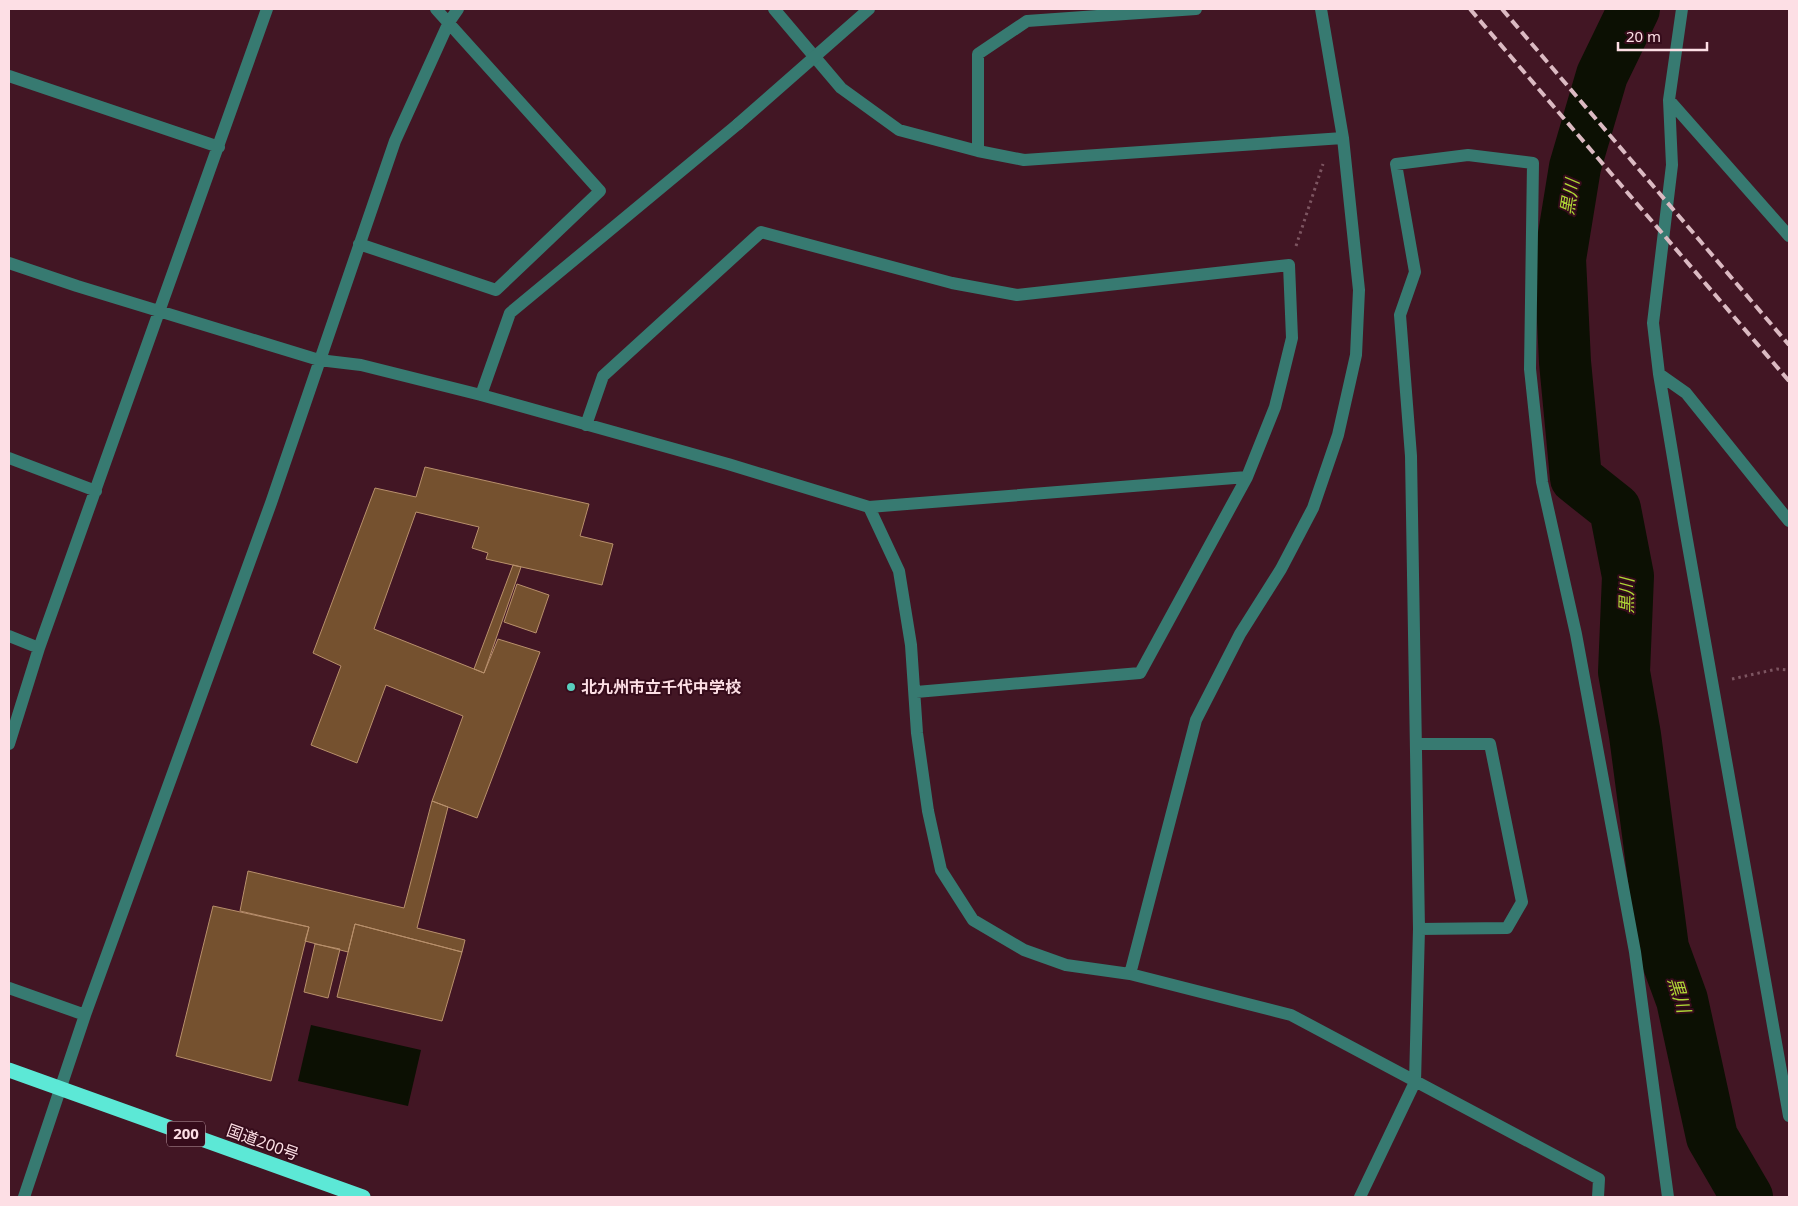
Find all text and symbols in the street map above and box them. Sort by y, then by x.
scale bar [1618,20,1707,52]
text: 20 m [1626,26,1661,46]
water label: 黒川 [1554,175,1584,216]
water label: 黒川 [1614,576,1638,614]
place label: 北九州市立千代中学校 [581,676,741,698]
marker: 北九州市立千代中学校 [565,681,577,693]
water label: 黒川 [1663,974,1697,1017]
street label: 国道200号 [224,1119,302,1165]
road number: 200 [167,1122,205,1146]

